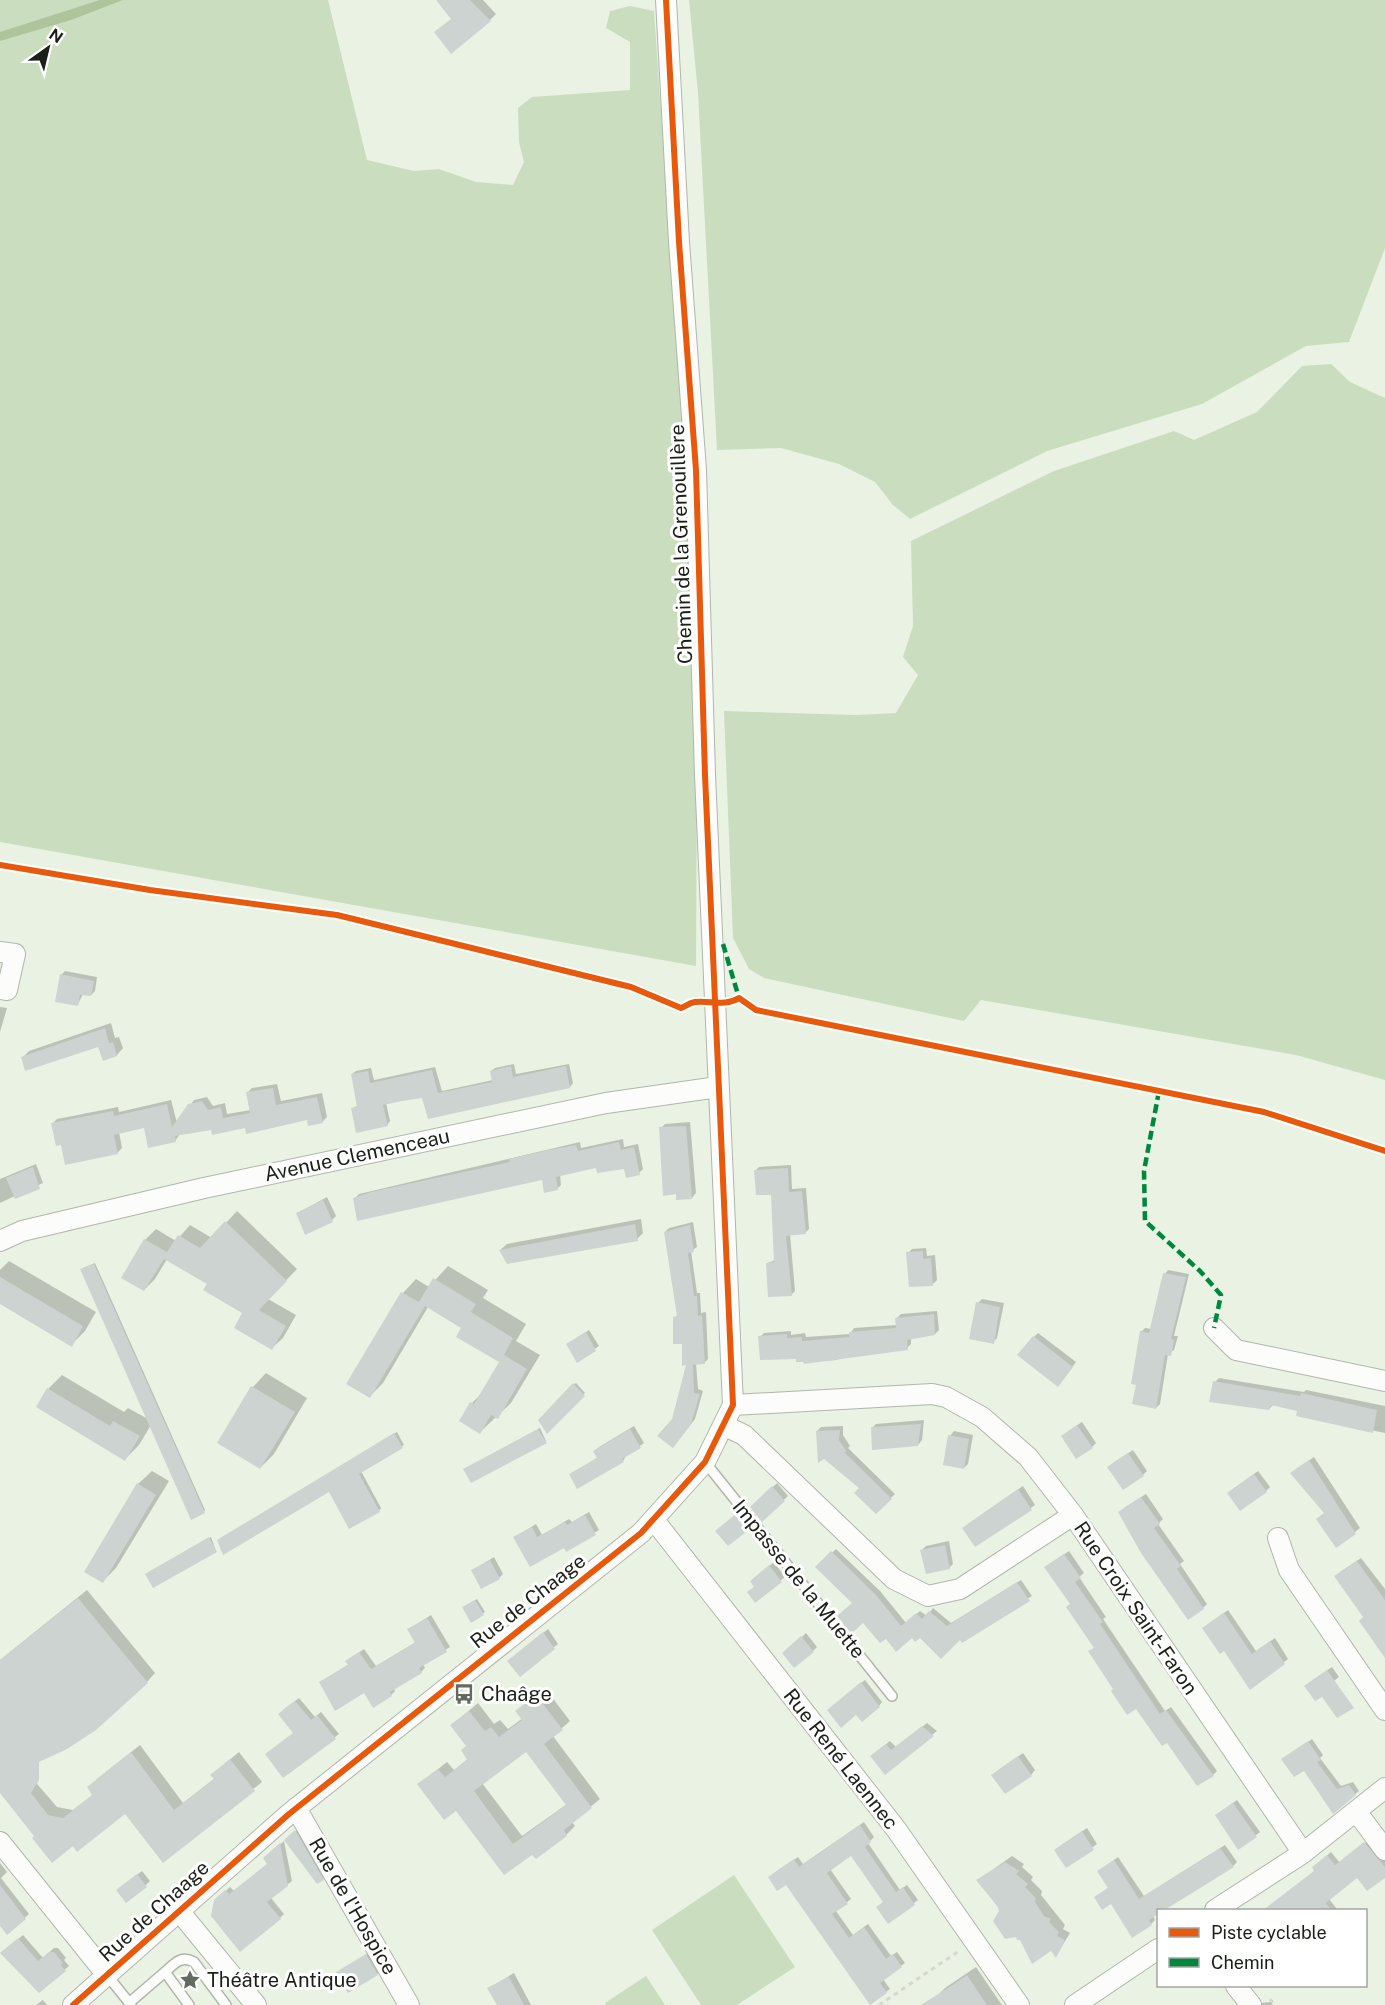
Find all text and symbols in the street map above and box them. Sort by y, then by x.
north arrow [18,18,78,78]
text: N [46,25,67,47]
street label: Chemin de la Grenouillère [665,424,697,664]
street label: Avenue Clemenceau [262,1124,452,1186]
street label: Impasse de la Muette [728,1495,870,1663]
street label: Rue Croix Saint-Faron [1069,1517,1203,1699]
street label: Rue de Chaage [466,1549,590,1653]
bus stop icon: Chaâge [452,1682,476,1706]
place label: Chaâge [481,1682,552,1706]
street label: Rue René Laennec [779,1684,903,1834]
street label: Rue de l'Hospice [304,1833,402,1979]
street label: Rue de Chaage [94,1855,214,1967]
legend [1157,1909,1367,1987]
text: Piste cyclable [1211,1922,1327,1943]
text: Chemin [1211,1952,1275,1973]
place icon: Théâtre Antique [178,1968,202,1992]
place label: Théâtre Antique [207,1968,357,1992]

